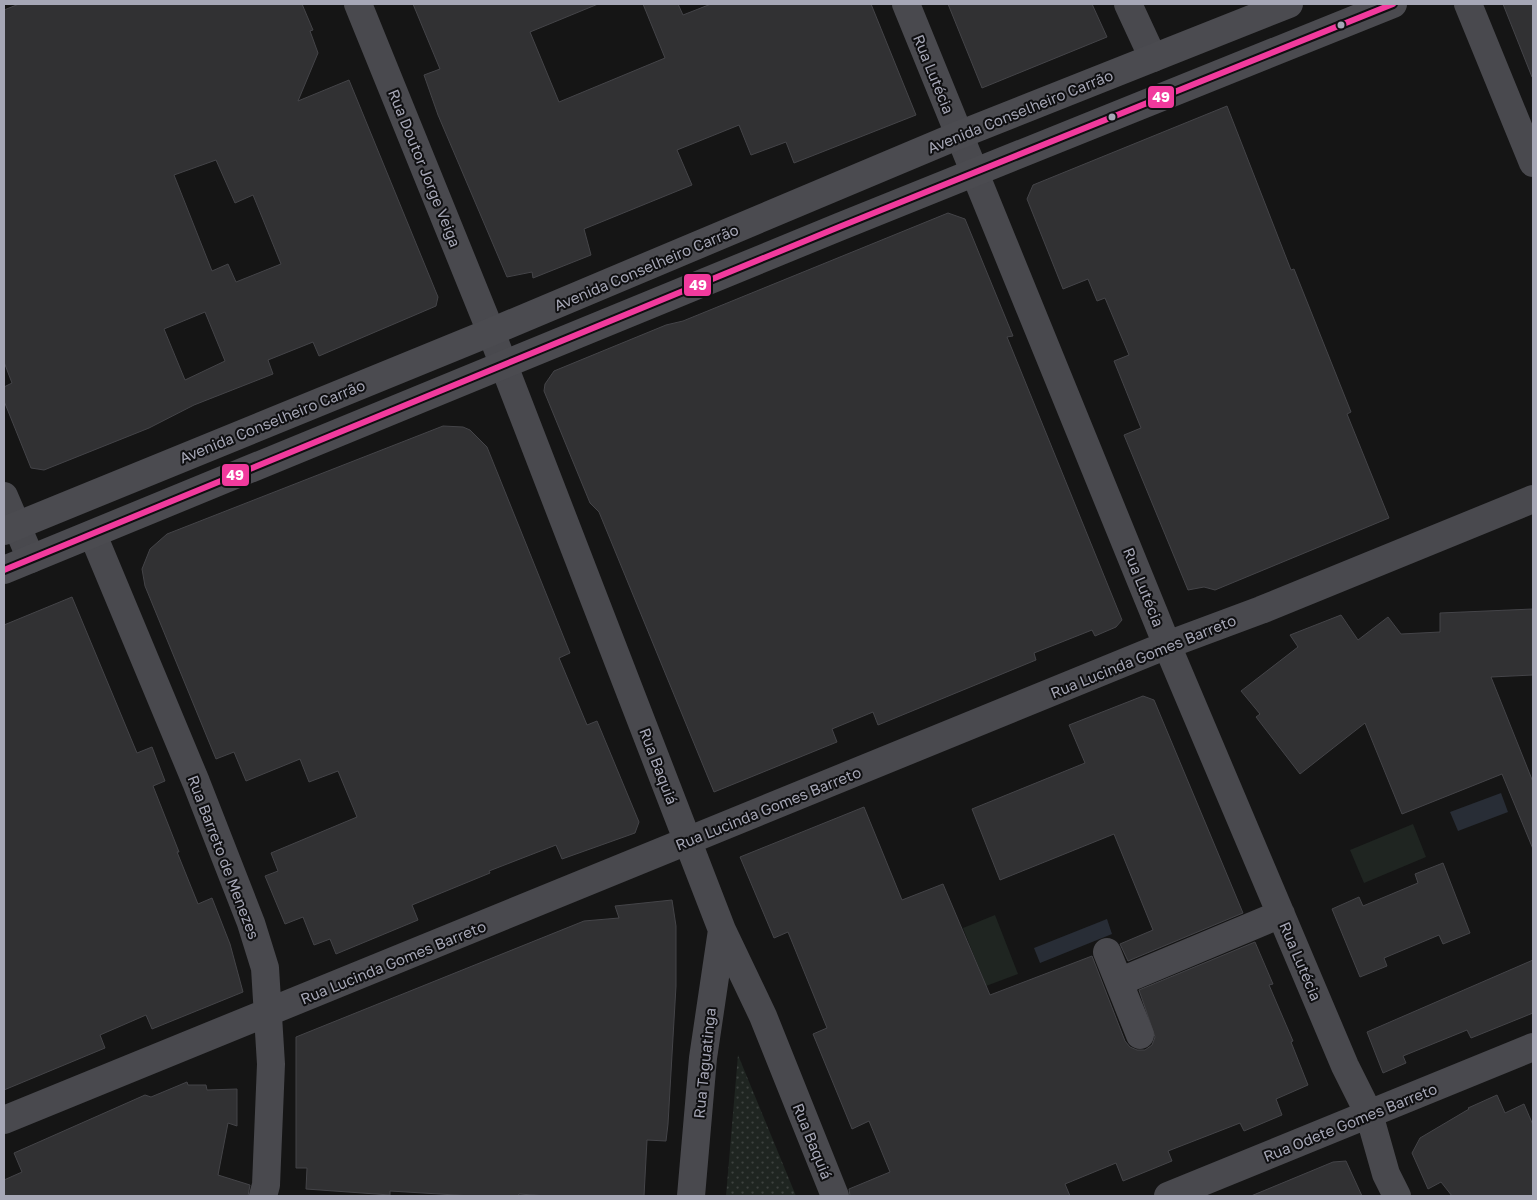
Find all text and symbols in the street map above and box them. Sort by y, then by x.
unlabelled marker [1336,20,1346,30]
street label: Rua Lutécia [910,32,958,116]
street label: Avenida Conselheiro Carrão [925,65,1115,157]
line badge: 49 [1147,85,1175,109]
street label: Rua Doutor Jorge Veiga [385,86,465,250]
text: 49 [1152,88,1170,105]
unlabelled marker [1107,112,1117,122]
street label: Avenida Conselheiro Carrão [551,220,741,314]
line badge: 49 [683,273,712,297]
text: 49 [689,276,707,293]
street label: Avenida Conselheiro Carrão [177,375,367,467]
line badge: 49 [221,463,250,487]
text: 49 [226,466,244,483]
street label: Rua Lutécia [1120,545,1168,629]
street label: Rua Lucinda Gomes Barreto [1048,610,1238,702]
street label: Rua Baquiá [636,725,682,807]
street label: Rua Lucinda Gomes Barreto [673,762,863,854]
street label: Rua Barreto de Menezes [184,772,264,942]
street label: Rua Lucinda Gomes Barreto [298,916,488,1008]
street label: Rua Lutécia [1276,919,1326,1003]
street label: Rua Taguatinga [689,1007,719,1119]
street label: Rua Odete Gomes Barreto [1261,1079,1439,1165]
street label: Rua Baquiá [790,1100,836,1182]

